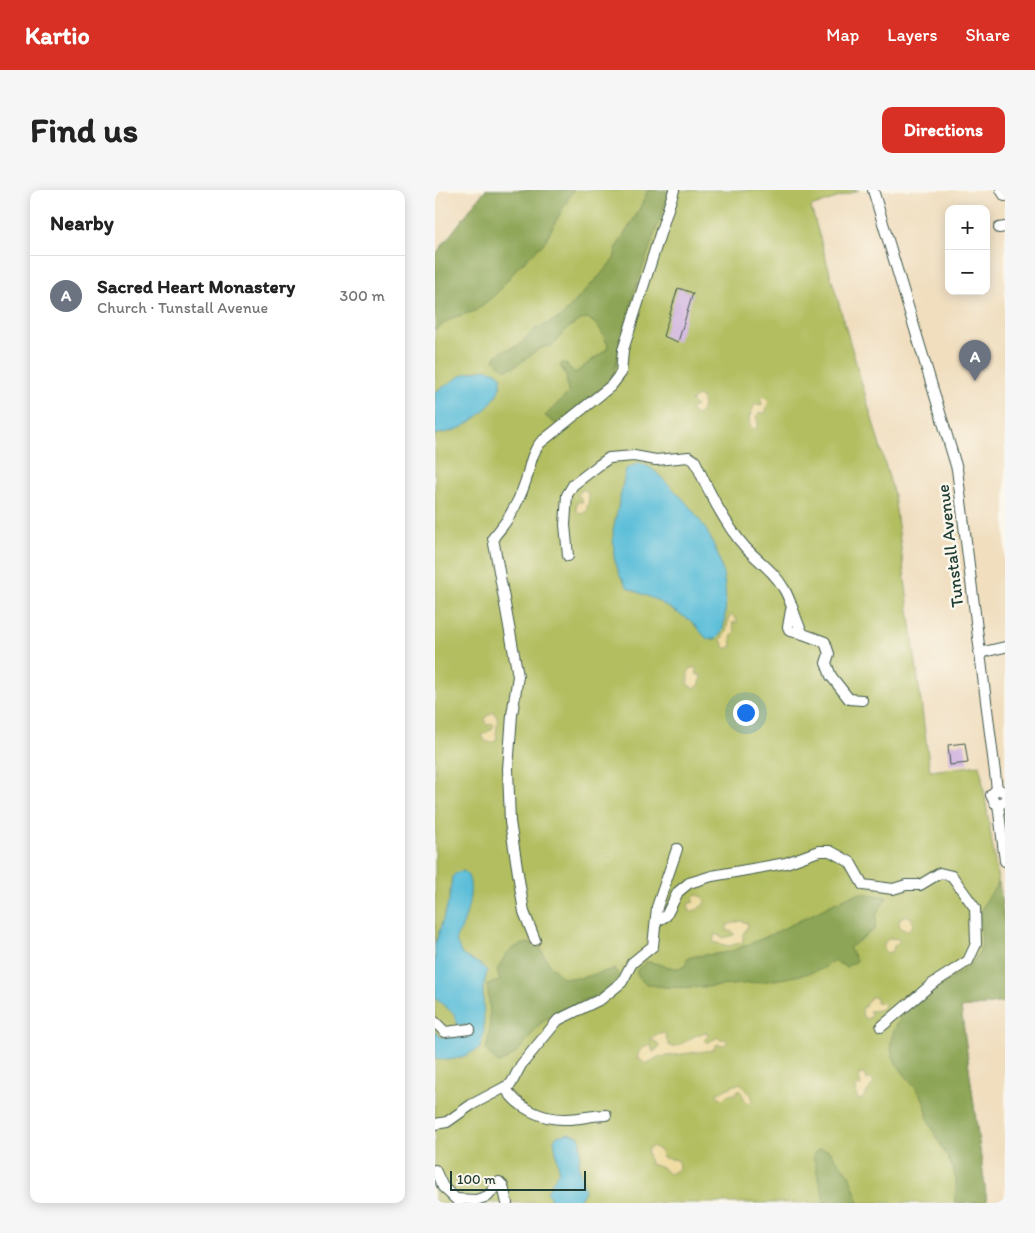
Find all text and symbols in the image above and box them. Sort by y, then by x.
text: Kartio [25,21,90,50]
text: Map [826,24,859,46]
text: Layers [887,24,937,46]
text: Share [965,24,1010,46]
button: Directions [882,107,1005,153]
text: Find us [30,109,138,151]
map controls [945,205,990,295]
button: + [945,205,990,250]
text: Nearby [50,210,114,235]
button: − [945,250,990,295]
text: Sacred Heart Monastery [97,275,295,298]
text: A [61,286,71,305]
text: 300 m [340,286,385,305]
text: Church · Tunstall Avenue [97,298,268,317]
pin: A [959,340,991,381]
street label: Tunstall Avenue [932,483,968,609]
your location [733,700,759,726]
scale bar [450,1168,586,1191]
text: 100 m [457,1171,496,1188]

